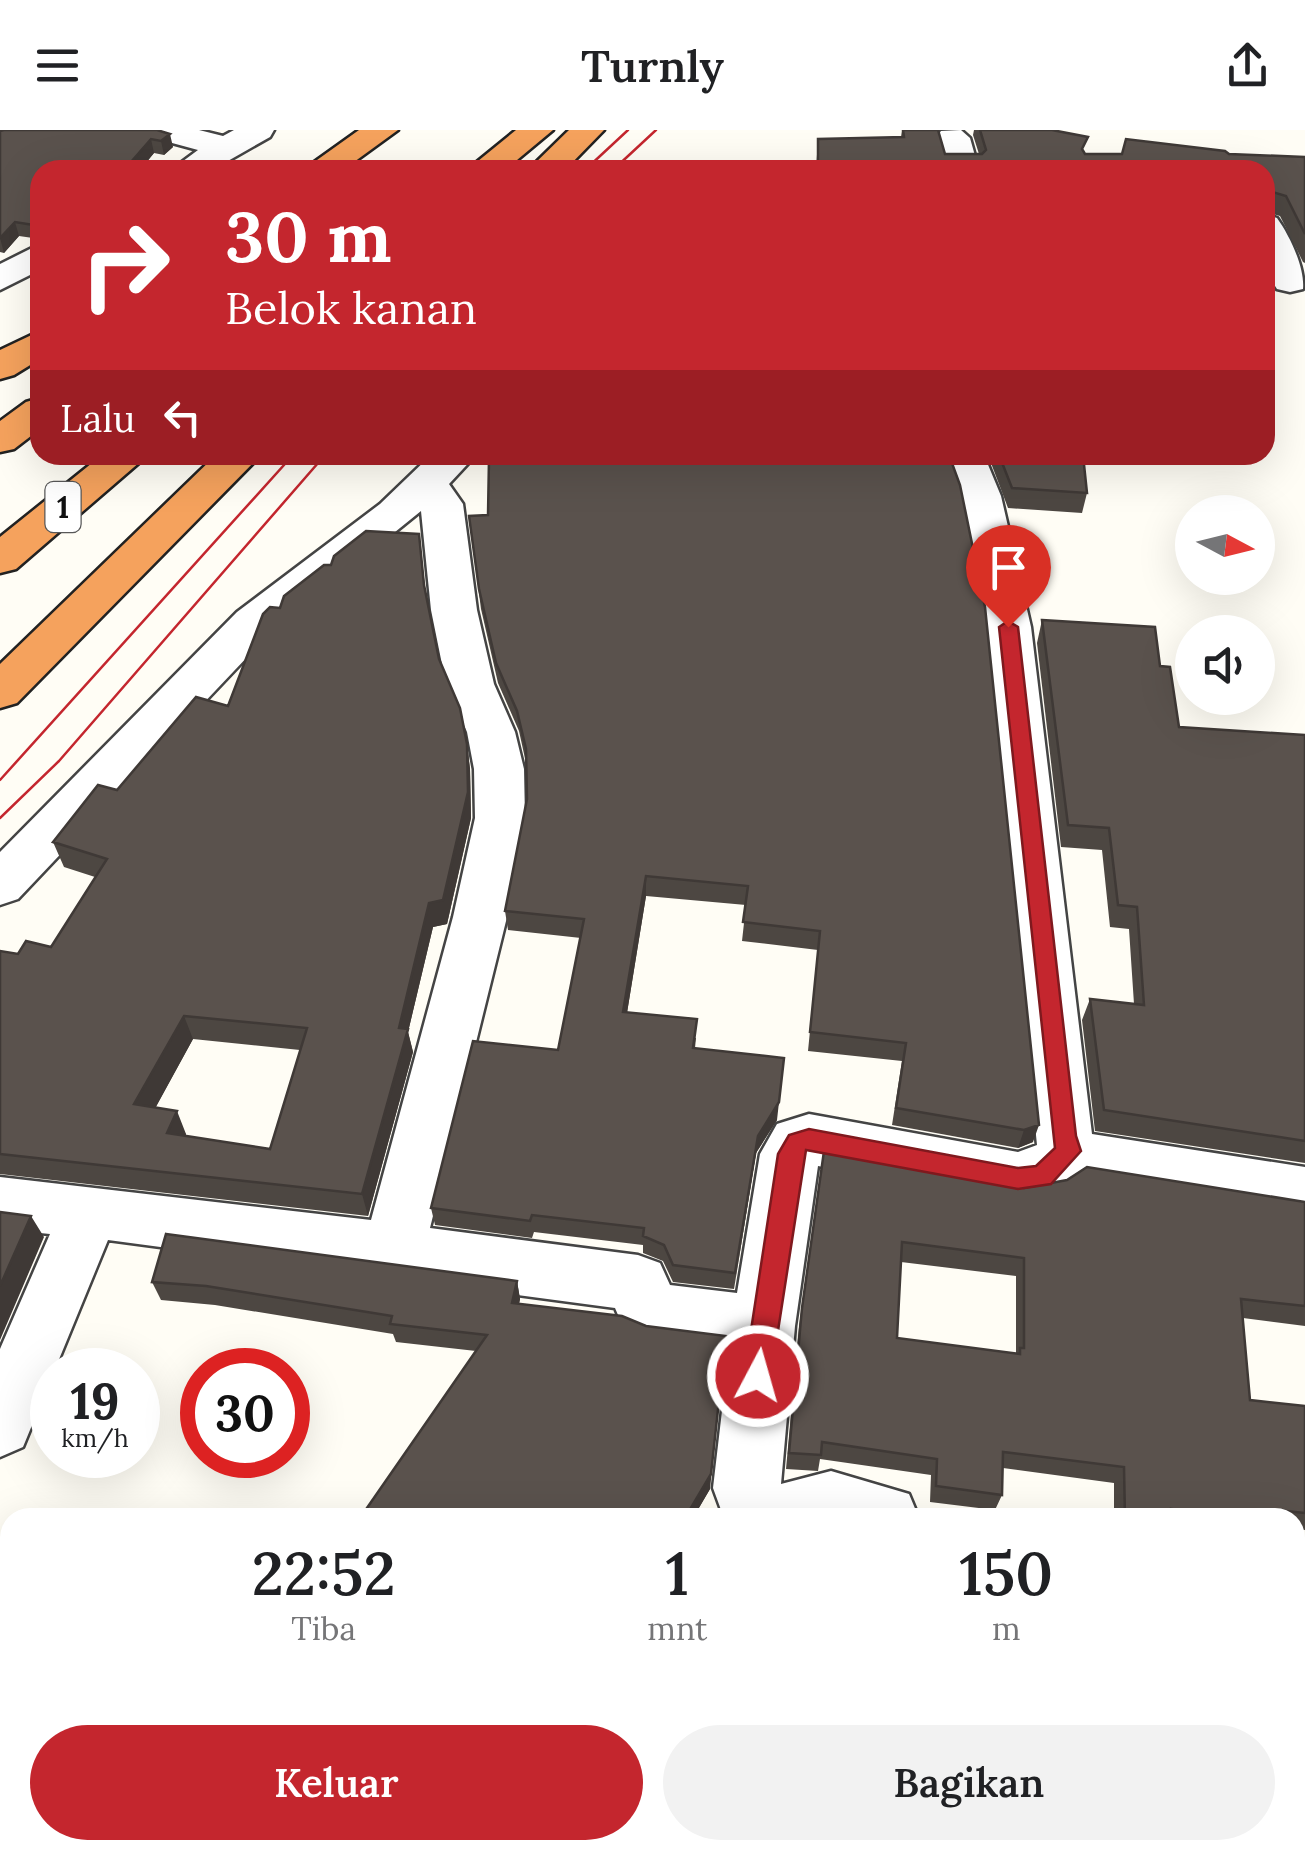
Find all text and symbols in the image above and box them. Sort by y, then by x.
text: Turnly [581,37,724,94]
icon: menu [30,38,85,93]
icon: share [1220,38,1275,93]
text: 30 m [225,192,392,281]
icon: right [60,200,190,330]
text: Belok kanan [225,279,477,336]
icon: left [155,390,210,445]
text: Lalu [60,394,135,442]
road number: 1 [46,482,80,532]
north arrow [1175,495,1275,595]
map controls [1175,495,1275,715]
pin [966,525,1051,628]
icon: arrive [981,540,1036,595]
button: sound [1175,615,1275,715]
position arrow [706,1324,810,1428]
speed limit sign: 30 [180,1348,310,1478]
text: 19 [70,1369,120,1433]
text: km/h [61,1422,129,1454]
text: 22:52 [252,1535,395,1611]
text: 1 [666,1535,689,1611]
text: 150 [959,1535,1053,1611]
text: Tiba [291,1608,356,1649]
text: mnt [647,1608,707,1649]
text: m [992,1608,1021,1649]
button: Keluar [30,1725,643,1840]
button: Bagikan [663,1725,1275,1840]

